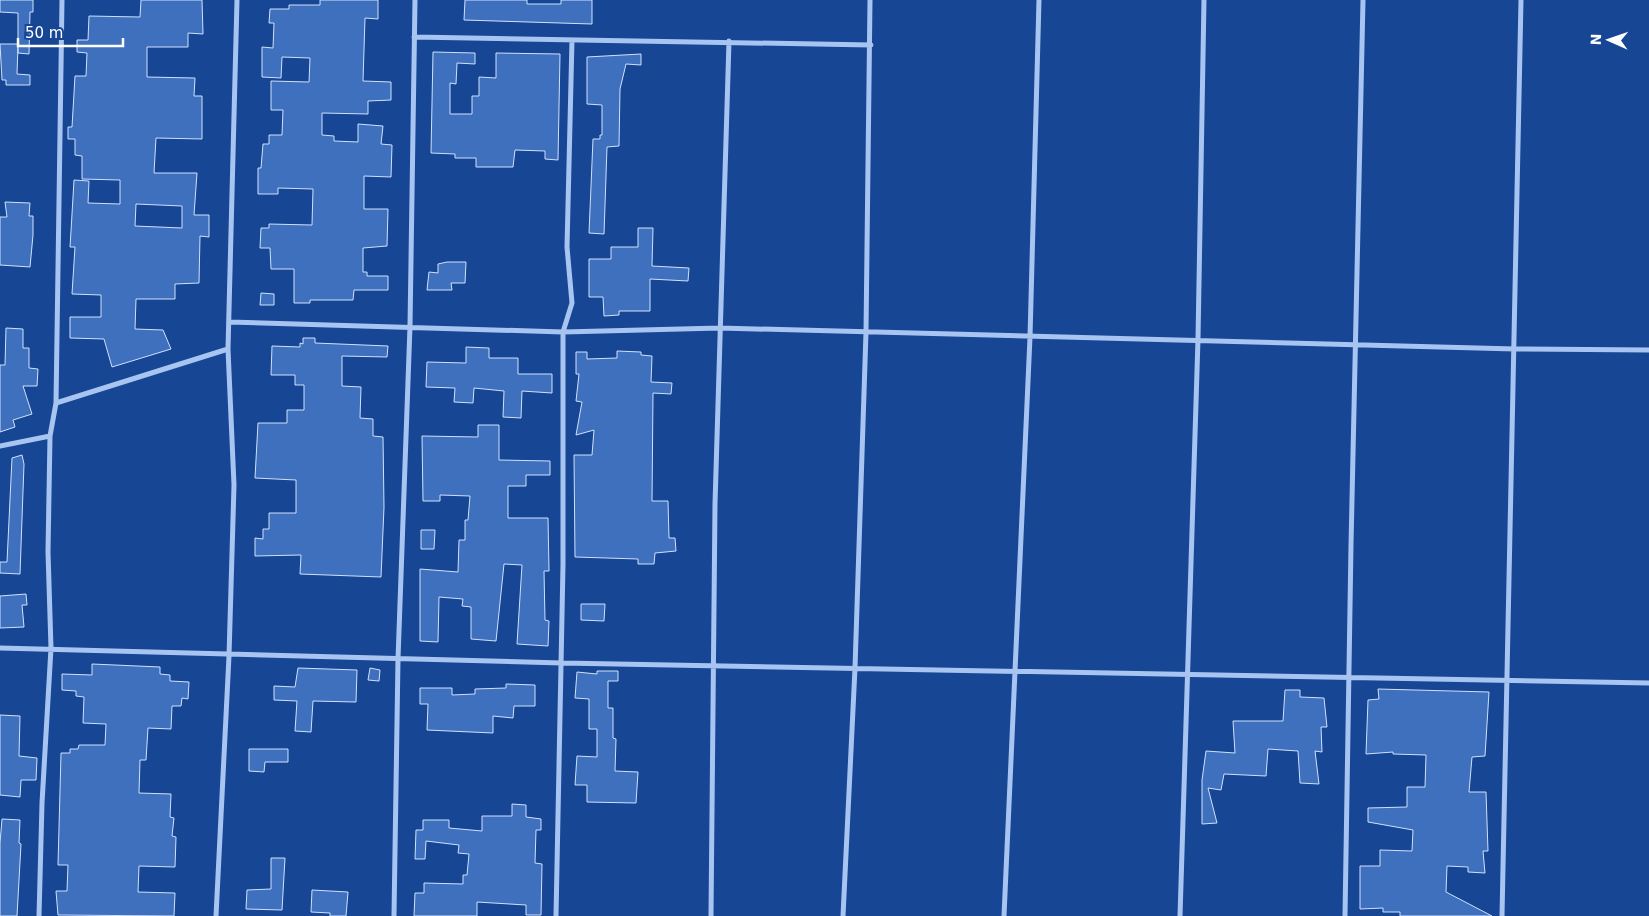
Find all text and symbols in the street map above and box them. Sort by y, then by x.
scale bar [18,15,122,47]
north arrow [1584,15,1634,65]
text: 50 m [25,24,63,42]
text: N [1588,33,1604,46]

